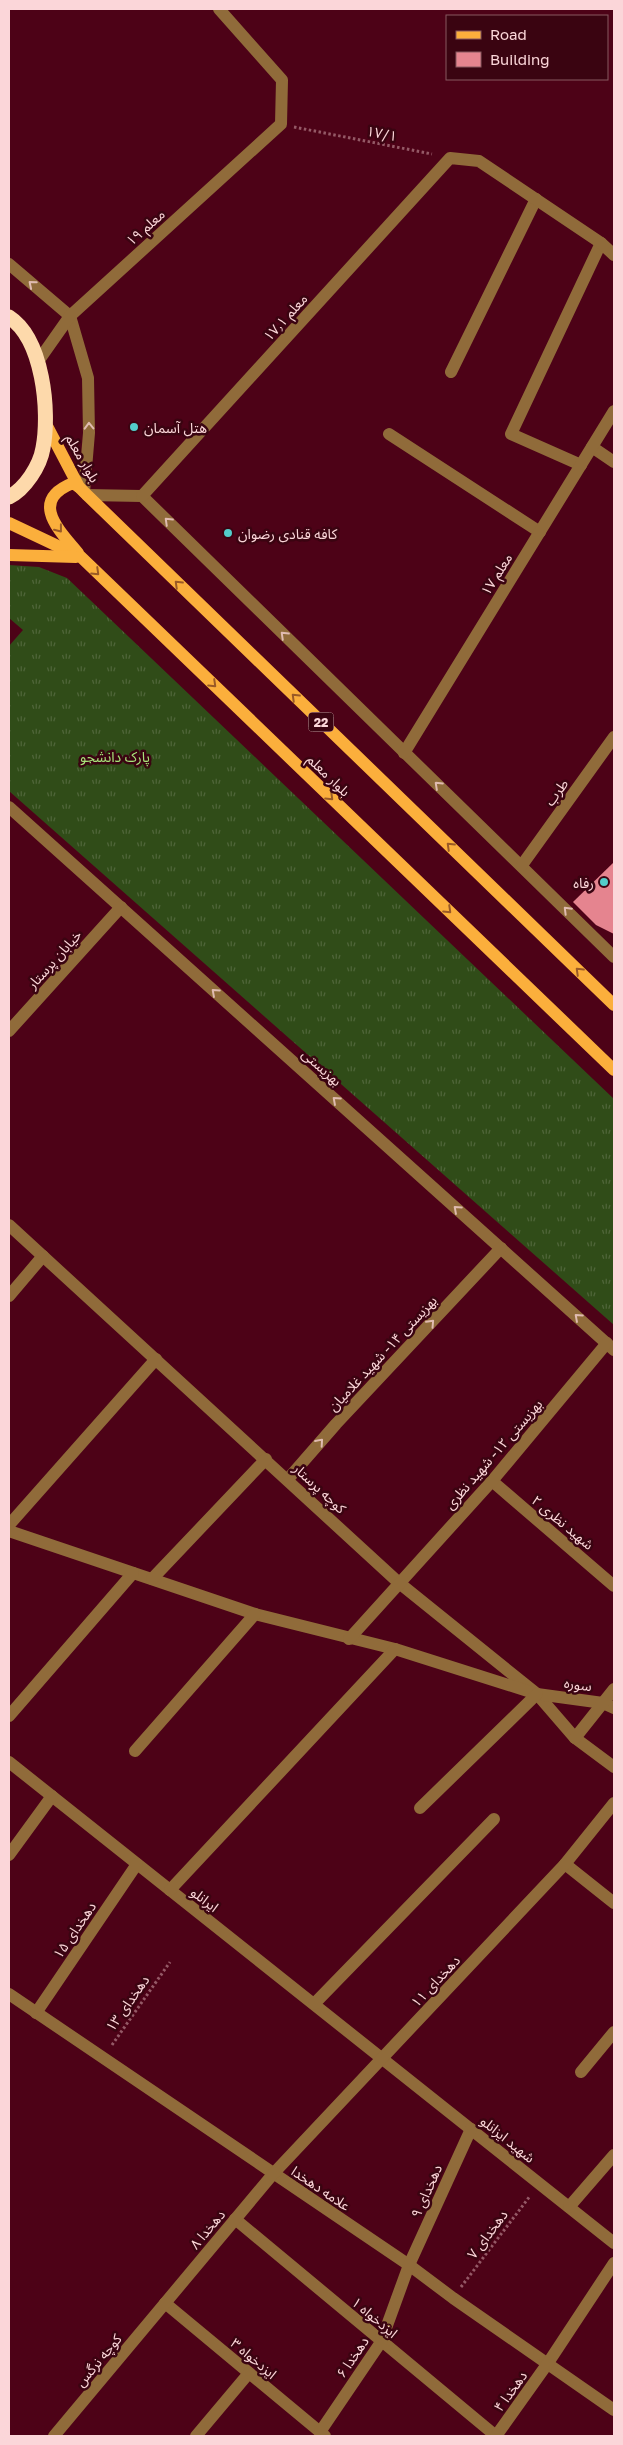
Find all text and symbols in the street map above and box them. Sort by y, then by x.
legend [446,15,608,80]
text: Road [490,25,527,43]
text: Building [490,50,550,68]
street label: ۱۷/۱ [365,122,399,144]
street label: معلم ۱۹ [122,205,170,251]
one-way arrow [29,281,38,289]
street label: معلم ۱۷٫۱ [259,290,313,346]
place label: هتل آسمان [144,419,207,437]
marker: هتل آسمان [128,421,140,433]
one-way arrow [84,422,94,430]
street label: بلوار معلم [60,431,104,487]
one-way arrow [165,518,174,527]
one-way arrow [53,523,61,532]
place label: کافه قنادی رضوان [238,525,337,543]
marker: کافه قنادی رضوان [222,527,234,539]
street label: معلم ۱۷ [477,550,518,600]
one-way arrow [91,566,100,575]
one-way arrow [175,581,184,590]
one-way arrow [280,632,289,641]
one-way arrow [208,679,217,688]
one-way arrow [292,694,301,703]
road number: 22 [308,712,334,732]
park label: پارک دانشجو [80,748,150,767]
street label: بلوار معلم [302,750,354,802]
street label: طرب [541,775,572,809]
one-way arrow [434,782,443,791]
one-way arrow [325,791,334,800]
one-way arrow [447,843,456,852]
place label: رفاه [573,874,594,892]
marker: رفاه [598,876,610,888]
one-way arrow [442,904,451,913]
one-way arrow [564,907,573,916]
street label: خیابان پرستار [23,926,86,994]
one-way arrow [576,968,585,977]
one-way arrow [212,989,221,998]
street label: بهزیستی [298,1045,346,1090]
one-way arrow [332,1097,341,1106]
one-way arrow [453,1206,462,1215]
street label: بهزیستی ۱۴- شهید غلامیان [324,1292,441,1415]
one-way arrow [574,1314,583,1323]
one-way arrow [425,1320,434,1329]
street label: بهزیستی ۱۲- شهید نظری [441,1395,546,1513]
one-way arrow [314,1439,323,1448]
street label: کوچه پرستار [288,1459,350,1518]
street label: شهید نظری ۲ [528,1491,597,1554]
street label: سوره [563,1674,593,1695]
street label: ایرانلو [187,1883,222,1916]
street label: دهخدای ۱۵ [49,1898,100,1962]
street label: دهخدای ۱۱ [407,1951,464,2011]
street label: دهخدای ۱۳ [102,1971,153,2035]
street label: شهید ایزانلو [477,2112,539,2167]
street label: دهخدای ۹ [407,2161,446,2221]
street label: علامه دهخدا [288,2162,354,2214]
street label: دهخدا ۸ [186,2206,228,2252]
street label: دهخدای ۷ [463,2206,512,2262]
street label: ایزدخواه ۱ [348,2293,401,2342]
street label: کوچه نرگس [71,2330,127,2391]
street label: دهخدا ۶ [332,2333,372,2381]
street label: ایزدخواه ۳ [227,2334,280,2383]
street label: دهخدا ۴ [490,2367,531,2415]

